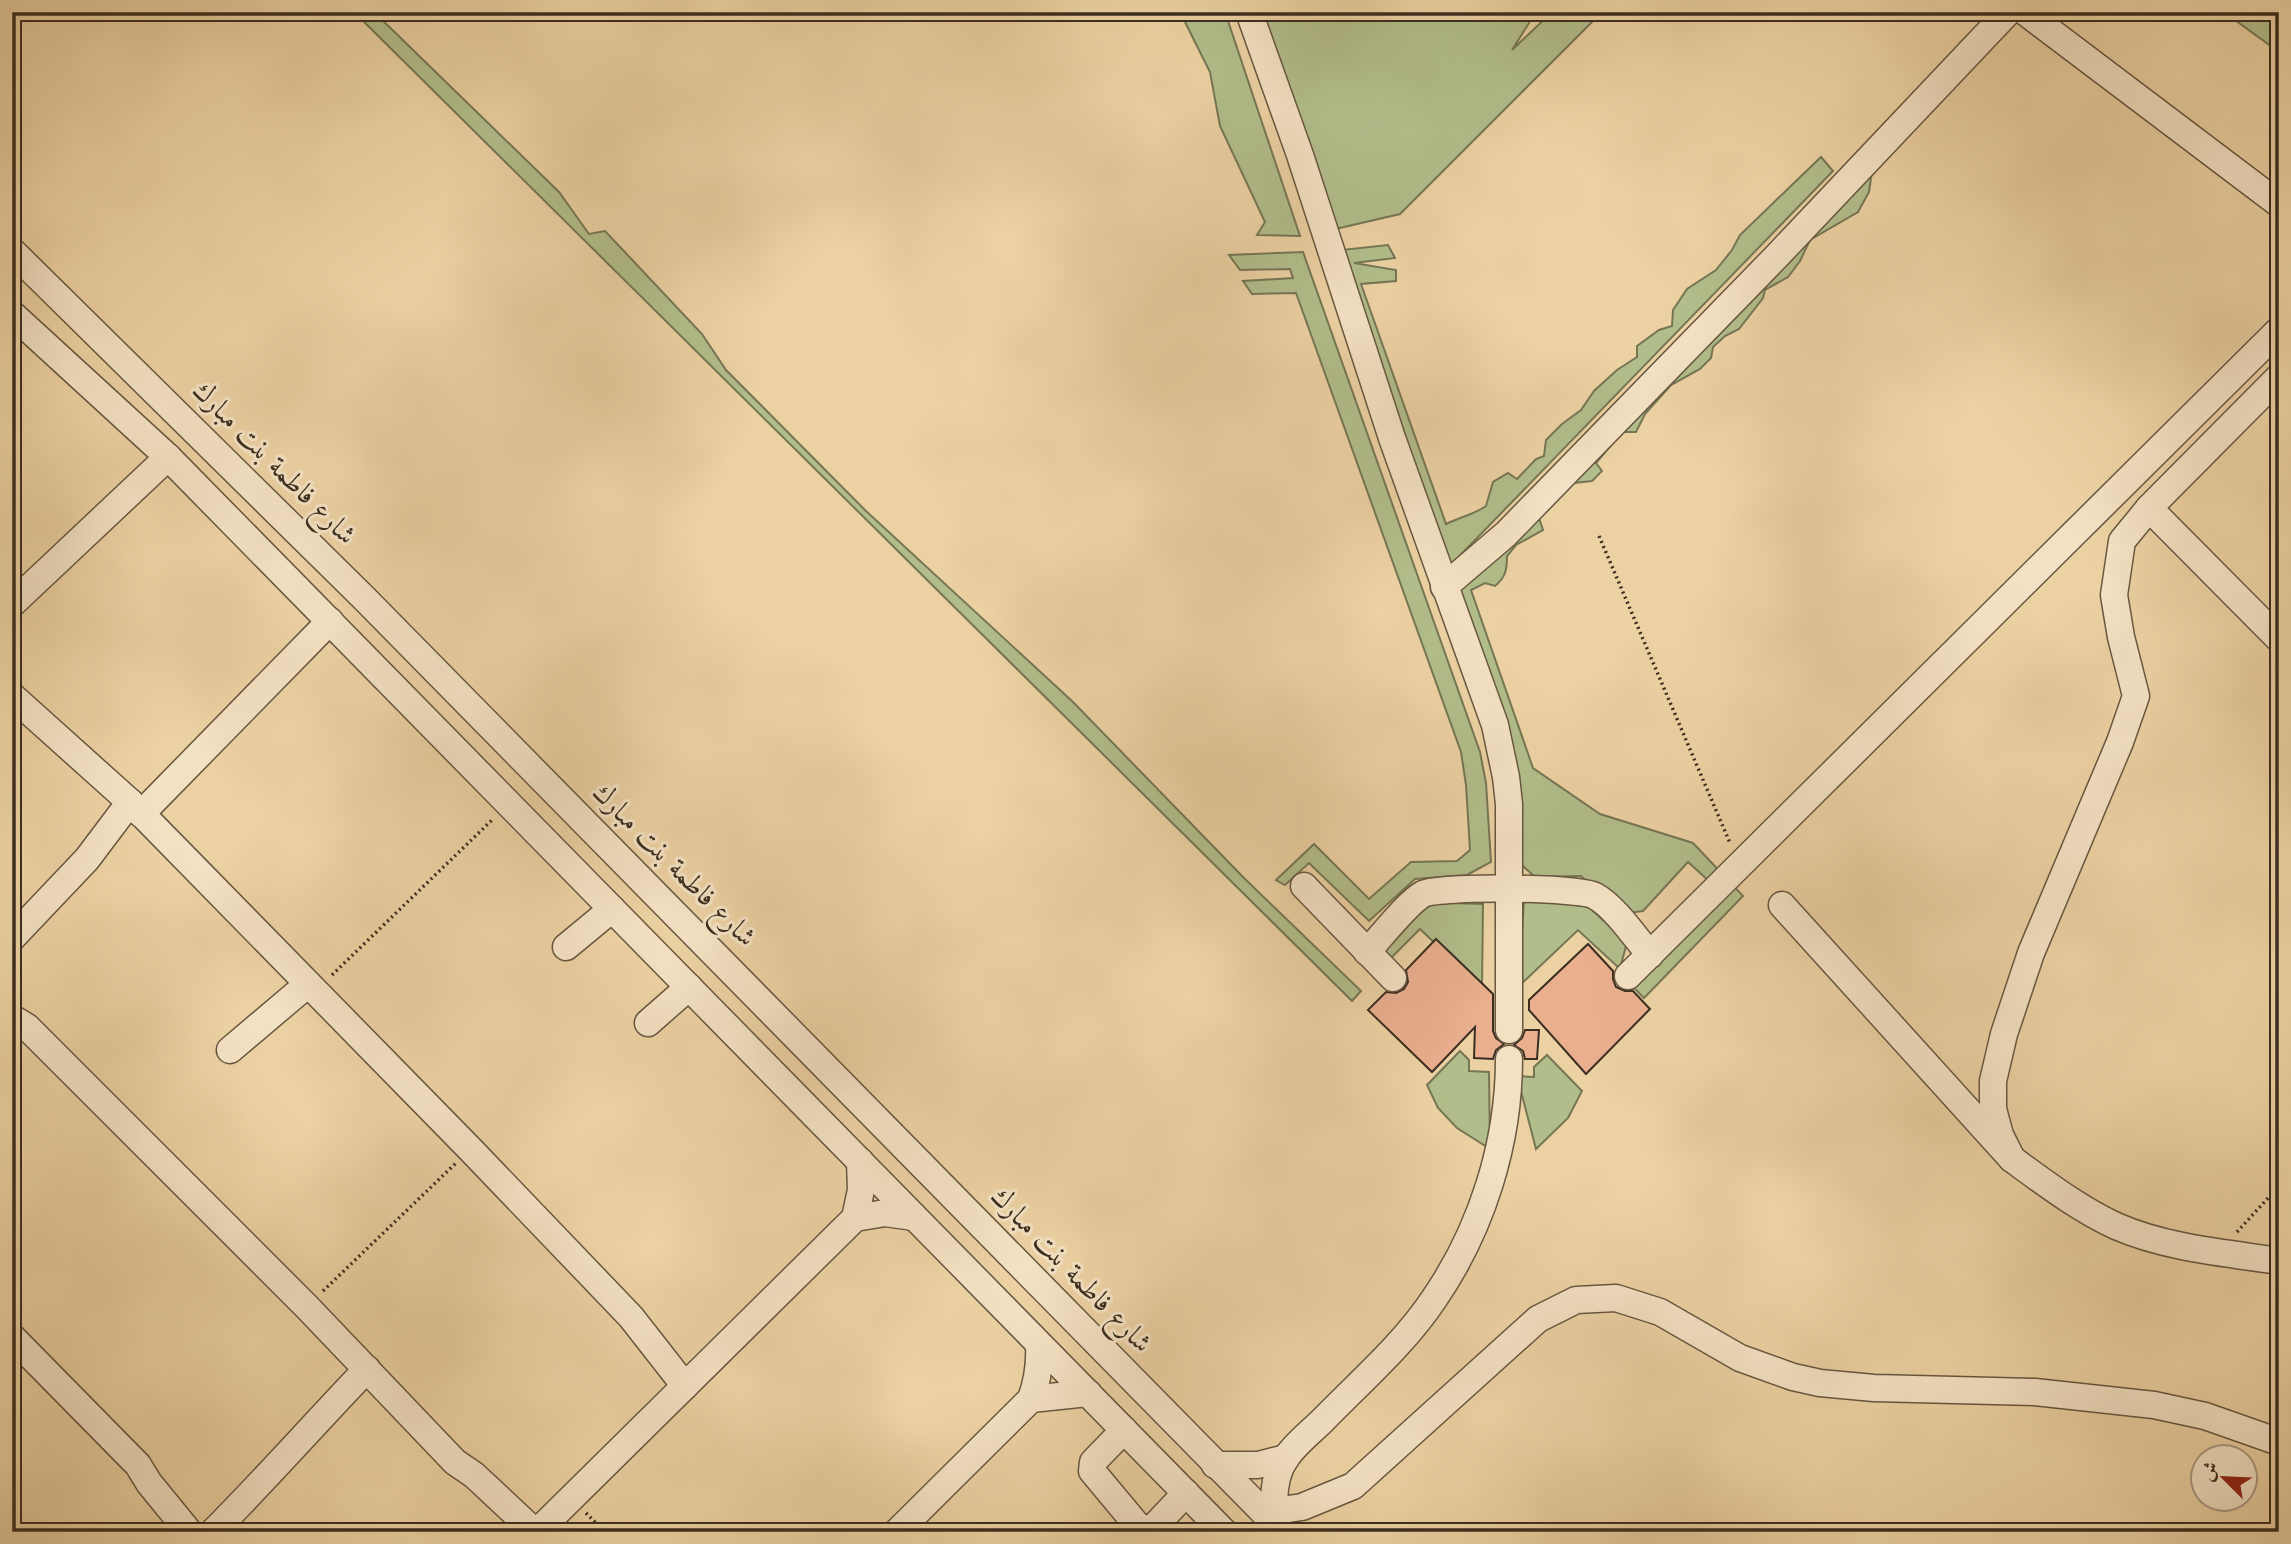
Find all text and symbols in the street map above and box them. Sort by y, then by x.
street label: شارع فاطمة بنت مبارك [181,376,361,556]
street label: شارع فاطمة بنت مبارك [581,778,761,958]
street label: شارع فاطمة بنت مبارك [979,1181,1157,1364]
north arrow [2190,1442,2260,1512]
text: ش [2198,1460,2223,1485]

